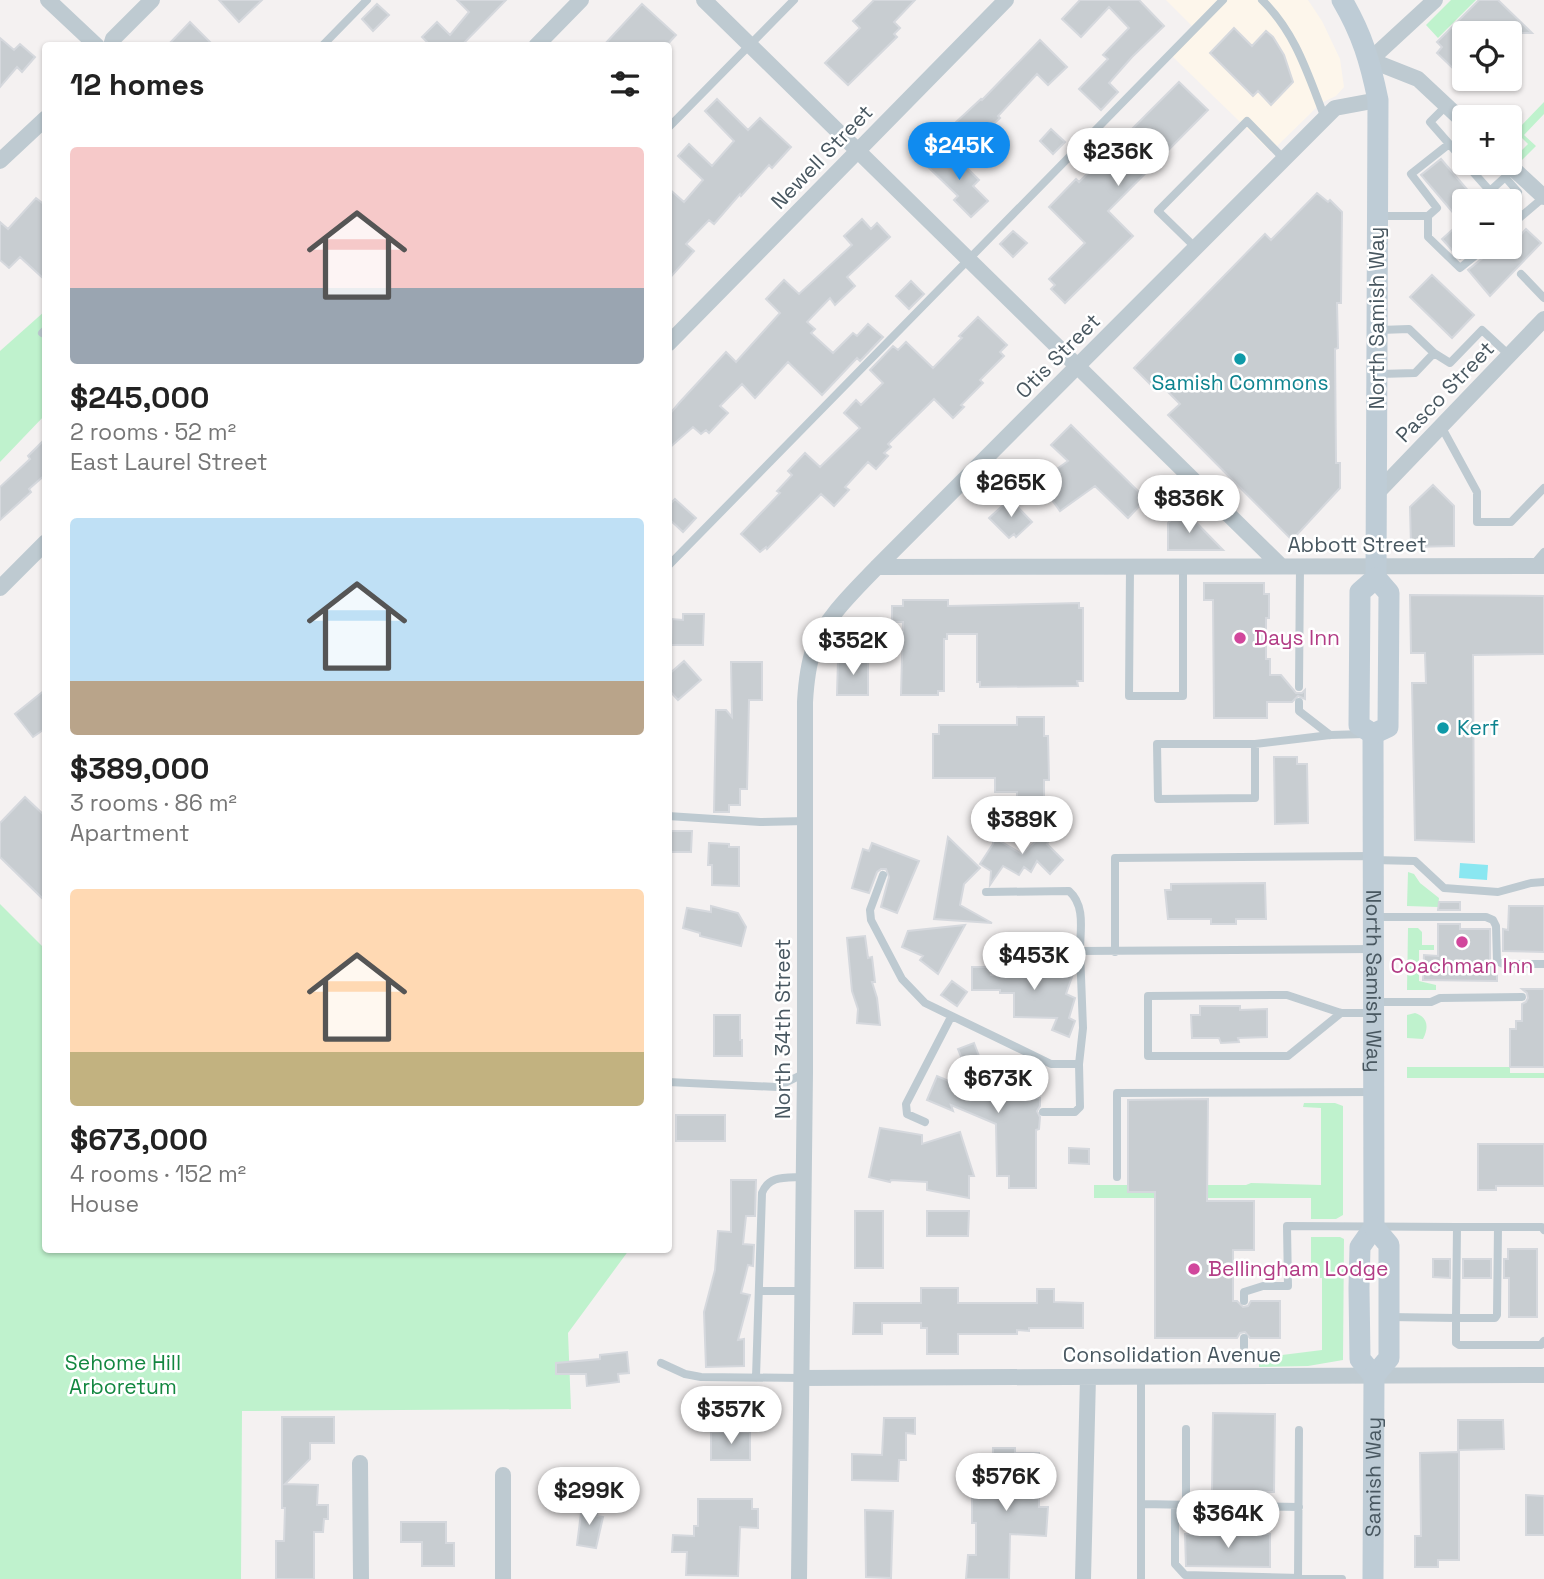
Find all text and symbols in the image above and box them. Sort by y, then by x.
map controls [1452,21,1522,259]
button: locate [1452,21,1522,91]
text: 12 homes [70,65,205,104]
icon: filters [606,65,644,103]
street label: Newell Street [765,99,878,215]
button: + [1452,105,1522,175]
pin: $245K [910,122,1008,182]
pin: $236K [1069,128,1167,188]
text: $245K [924,130,994,160]
text: $236K [1083,136,1153,166]
button: − [1452,189,1522,259]
icon: home [294,192,420,318]
street label: North Samish Way [1363,227,1390,409]
street label: Otis Street [1009,307,1106,404]
street label: Pasco Street [1390,335,1500,448]
marker: Samish Commons [1232,351,1248,367]
place label: Samish Commons [1152,369,1329,396]
text: $245,000 [70,378,209,417]
text: 2 rooms · 52 m² [70,417,236,447]
text: East Laurel Street [70,447,268,477]
pin: $265K [962,460,1060,519]
text: $265K [976,467,1046,497]
pin: $836K [1140,476,1238,535]
text: $836K [1154,483,1224,513]
street label: Abbott Street [1287,531,1427,558]
icon: home [294,563,420,689]
pin: $352K [804,618,902,677]
place label: Days Inn [1254,624,1340,651]
text: $352K [818,625,888,655]
marker: Days Inn [1232,630,1248,646]
place label: Kerf [1457,714,1499,741]
marker: Kerf [1435,720,1451,736]
text: $389,000 [70,749,209,788]
text: 3 rooms · 86 m² [70,788,237,818]
pin: $389K [973,796,1071,856]
text: $389K [987,804,1057,834]
text: Apartment [70,818,190,848]
street label: North Samish Way [1360,889,1388,1073]
pin: $453K [985,932,1083,992]
icon: home [294,934,420,1060]
marker: Coachman Inn [1454,934,1470,950]
street label: North 34th Street [769,939,796,1119]
text: $453K [999,940,1069,970]
place label: Coachman Inn [1391,952,1533,979]
pin: $673K [949,1056,1047,1115]
text: $673K [964,1063,1032,1093]
text: $673,000 [70,1120,208,1159]
text: 4 rooms · 152 m² [70,1159,246,1189]
text: House [70,1189,139,1219]
place label: Bellingham Lodge [1208,1255,1388,1282]
marker: Bellingham Lodge [1186,1261,1202,1277]
street label: Consolidation Avenue [1063,1341,1281,1368]
park label: Sehome Hill Arboretum [65,1349,181,1400]
pin: $357K [682,1386,780,1446]
text: $357K [697,1394,765,1424]
street label: Samish Way [1359,1417,1387,1537]
pin: $576K [957,1454,1055,1513]
text: $576K [972,1461,1040,1491]
pin: $299K [540,1468,638,1527]
text: $299K [554,1475,624,1505]
pin: $364K [1179,1490,1277,1550]
text: $364K [1192,1498,1264,1528]

